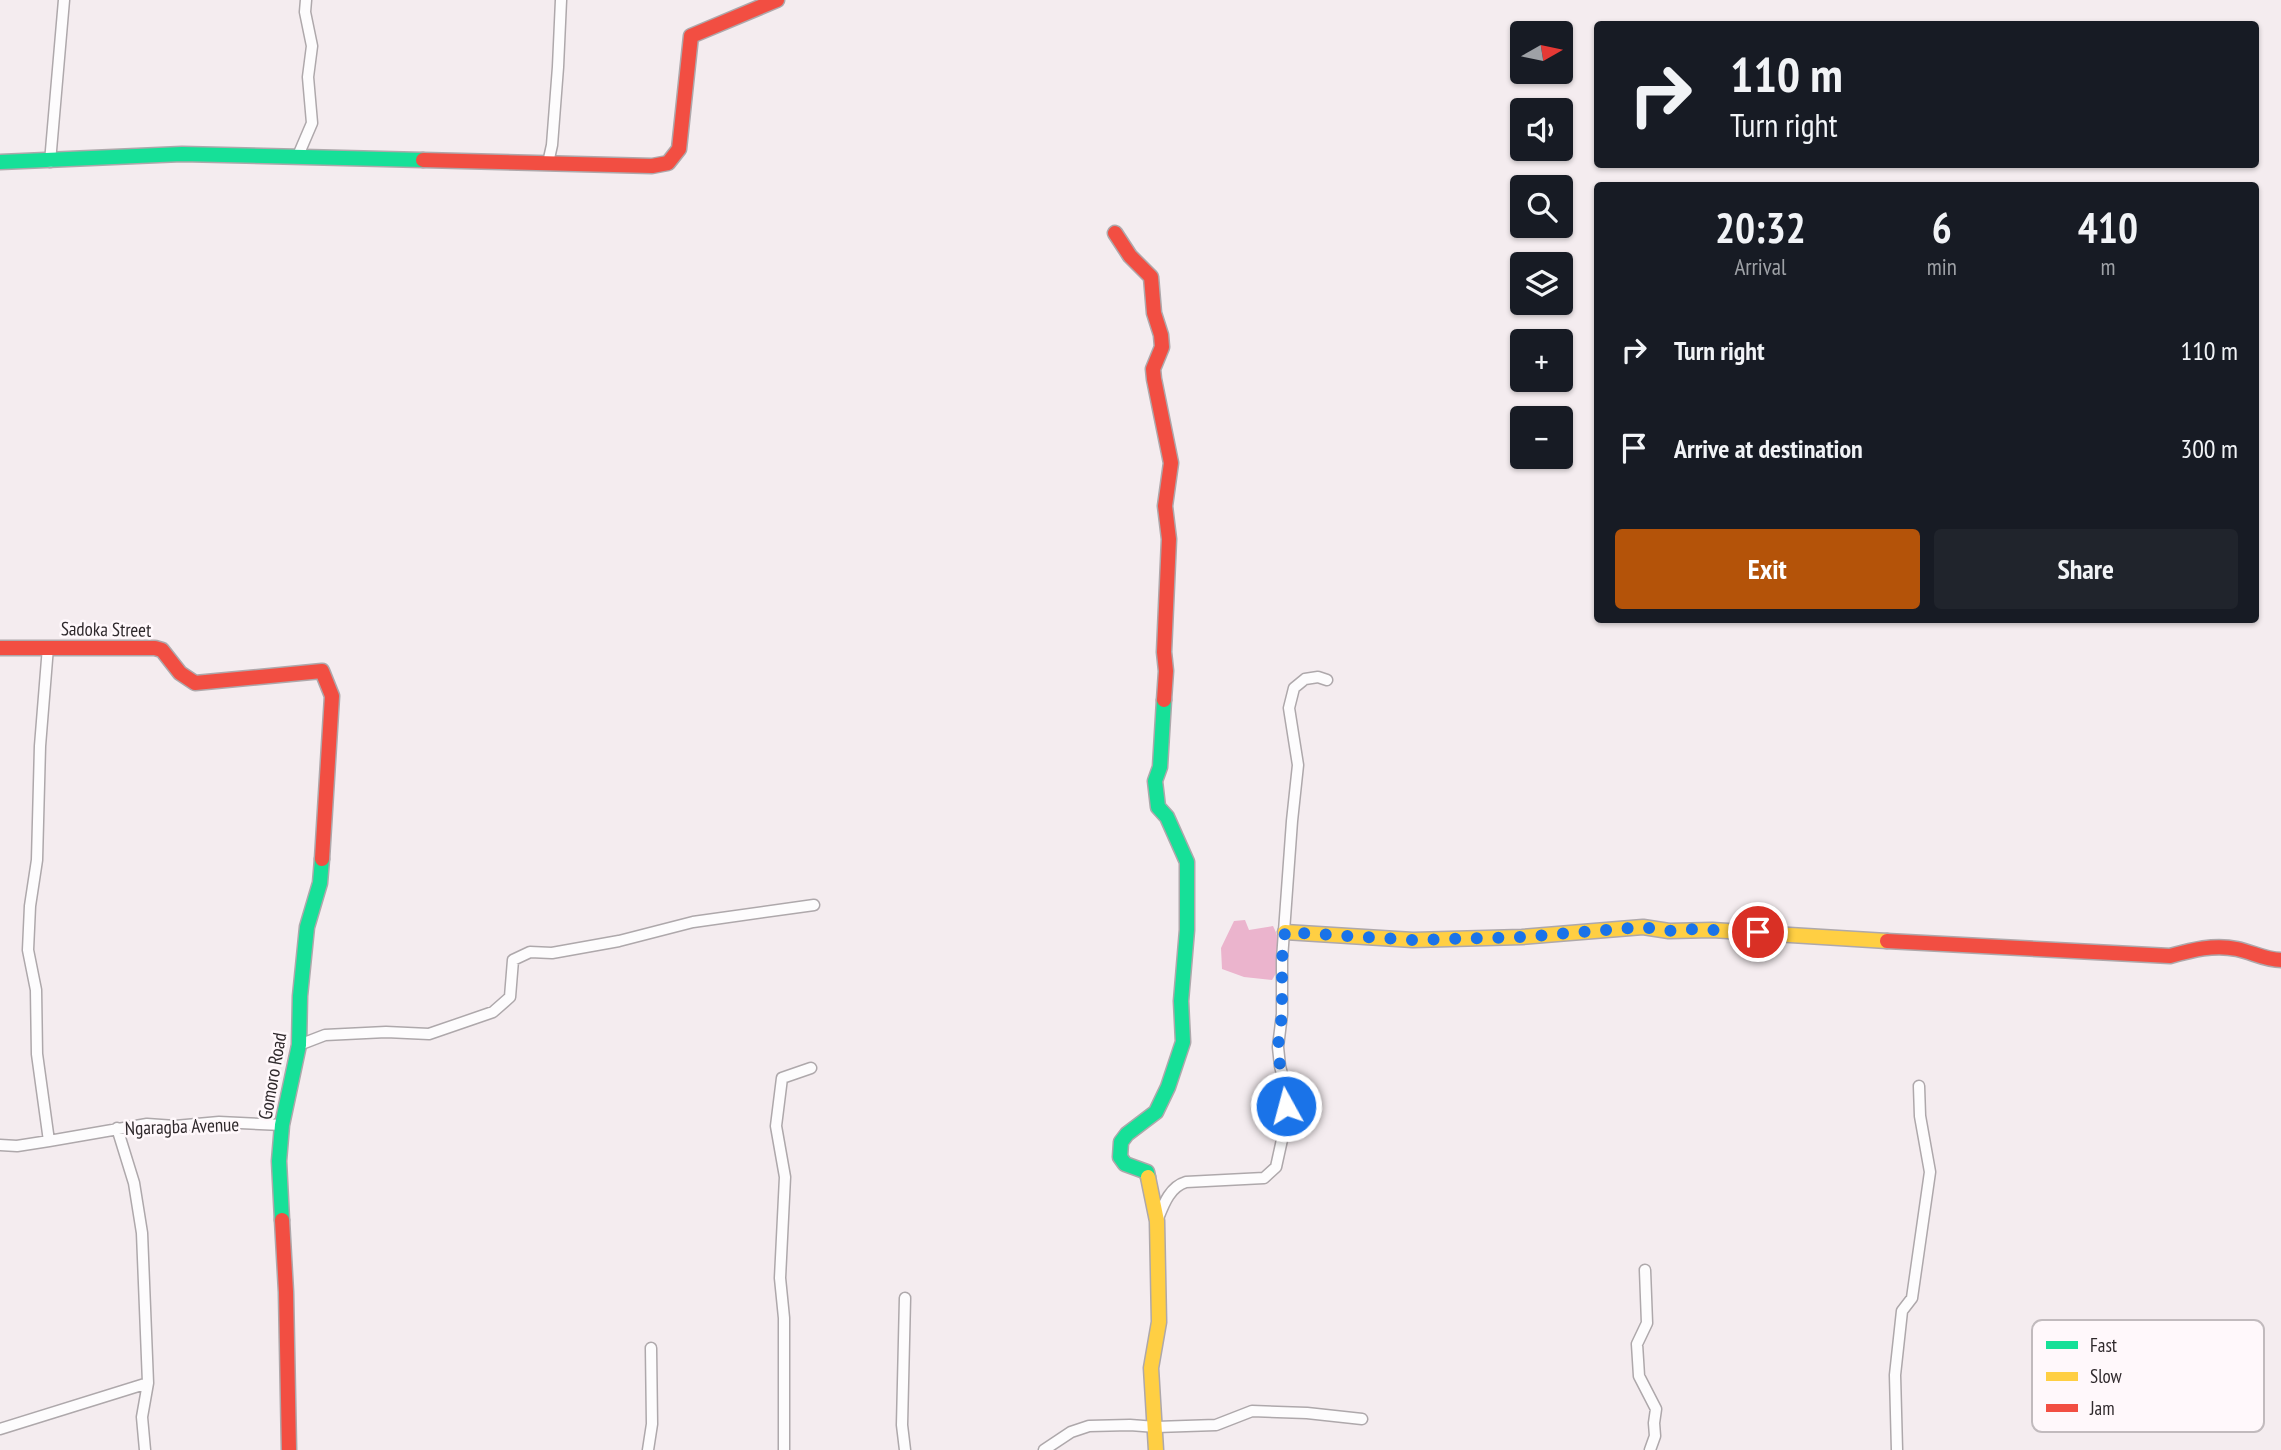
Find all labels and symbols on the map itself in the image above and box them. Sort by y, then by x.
north arrow [1510,21,1573,84]
street label: Sadoka Street [61,616,152,642]
pin [1728,902,1788,962]
street label: Gomoro Road [253,1031,291,1121]
position arrow [1249,1069,1323,1143]
street label: Ngaragba Avenue [124,1112,240,1140]
legend [2032,1320,2264,1432]
text: Fast [2090,1333,2118,1357]
text: Slow [2090,1364,2123,1388]
text: Jam [2089,1396,2115,1420]

